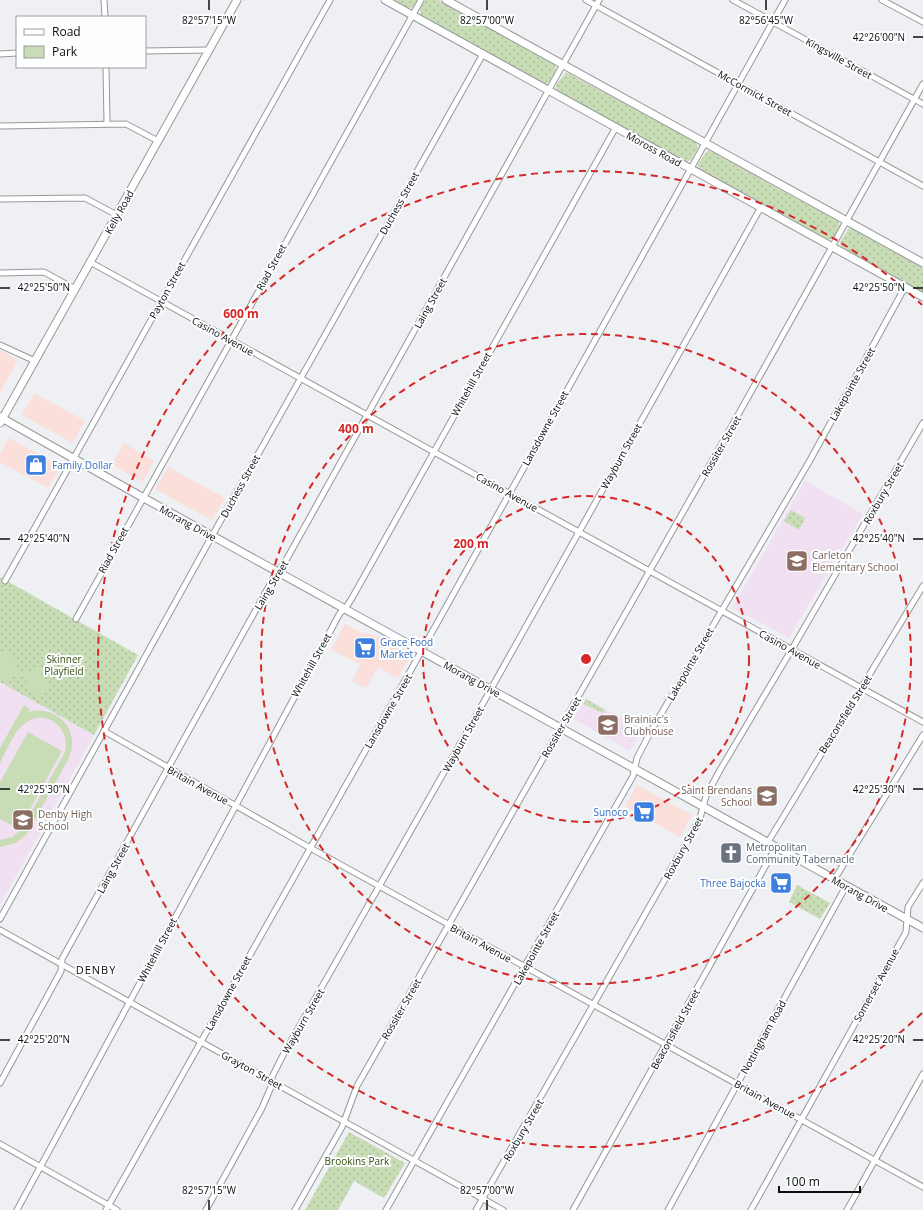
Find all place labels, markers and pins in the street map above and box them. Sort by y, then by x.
shop icon: Family Dollar [23,452,49,478]
place label: Family Dollar [52,458,113,472]
school or university icon: Carleton Elementary School [784,548,810,574]
place label: Carleton Elementary School [812,548,898,574]
supermarket icon: Grace Food Market [352,635,378,661]
place label: Grace Food Market [380,635,433,661]
centre of rings [579,652,593,666]
school or university icon: Brainiac's Clubhouse [595,712,621,738]
place label: Brainiac's Clubhouse [624,712,674,738]
place label: Saint Brendans School [681,783,752,809]
school or university icon: Saint Brendans School [754,783,780,809]
supermarket icon: Sunoco [631,799,657,825]
place label: Sunoco [593,805,628,819]
school or university icon: Denby High School [10,807,36,833]
place label: Denby High School [38,807,92,833]
church icon: Metropolitan Community Tabernacle [718,840,744,866]
place label: Metropolitan Community Tabernacle [746,840,855,866]
supermarket icon: Three Bajocka [768,870,794,896]
place label: Three Bajocka [700,876,766,890]

